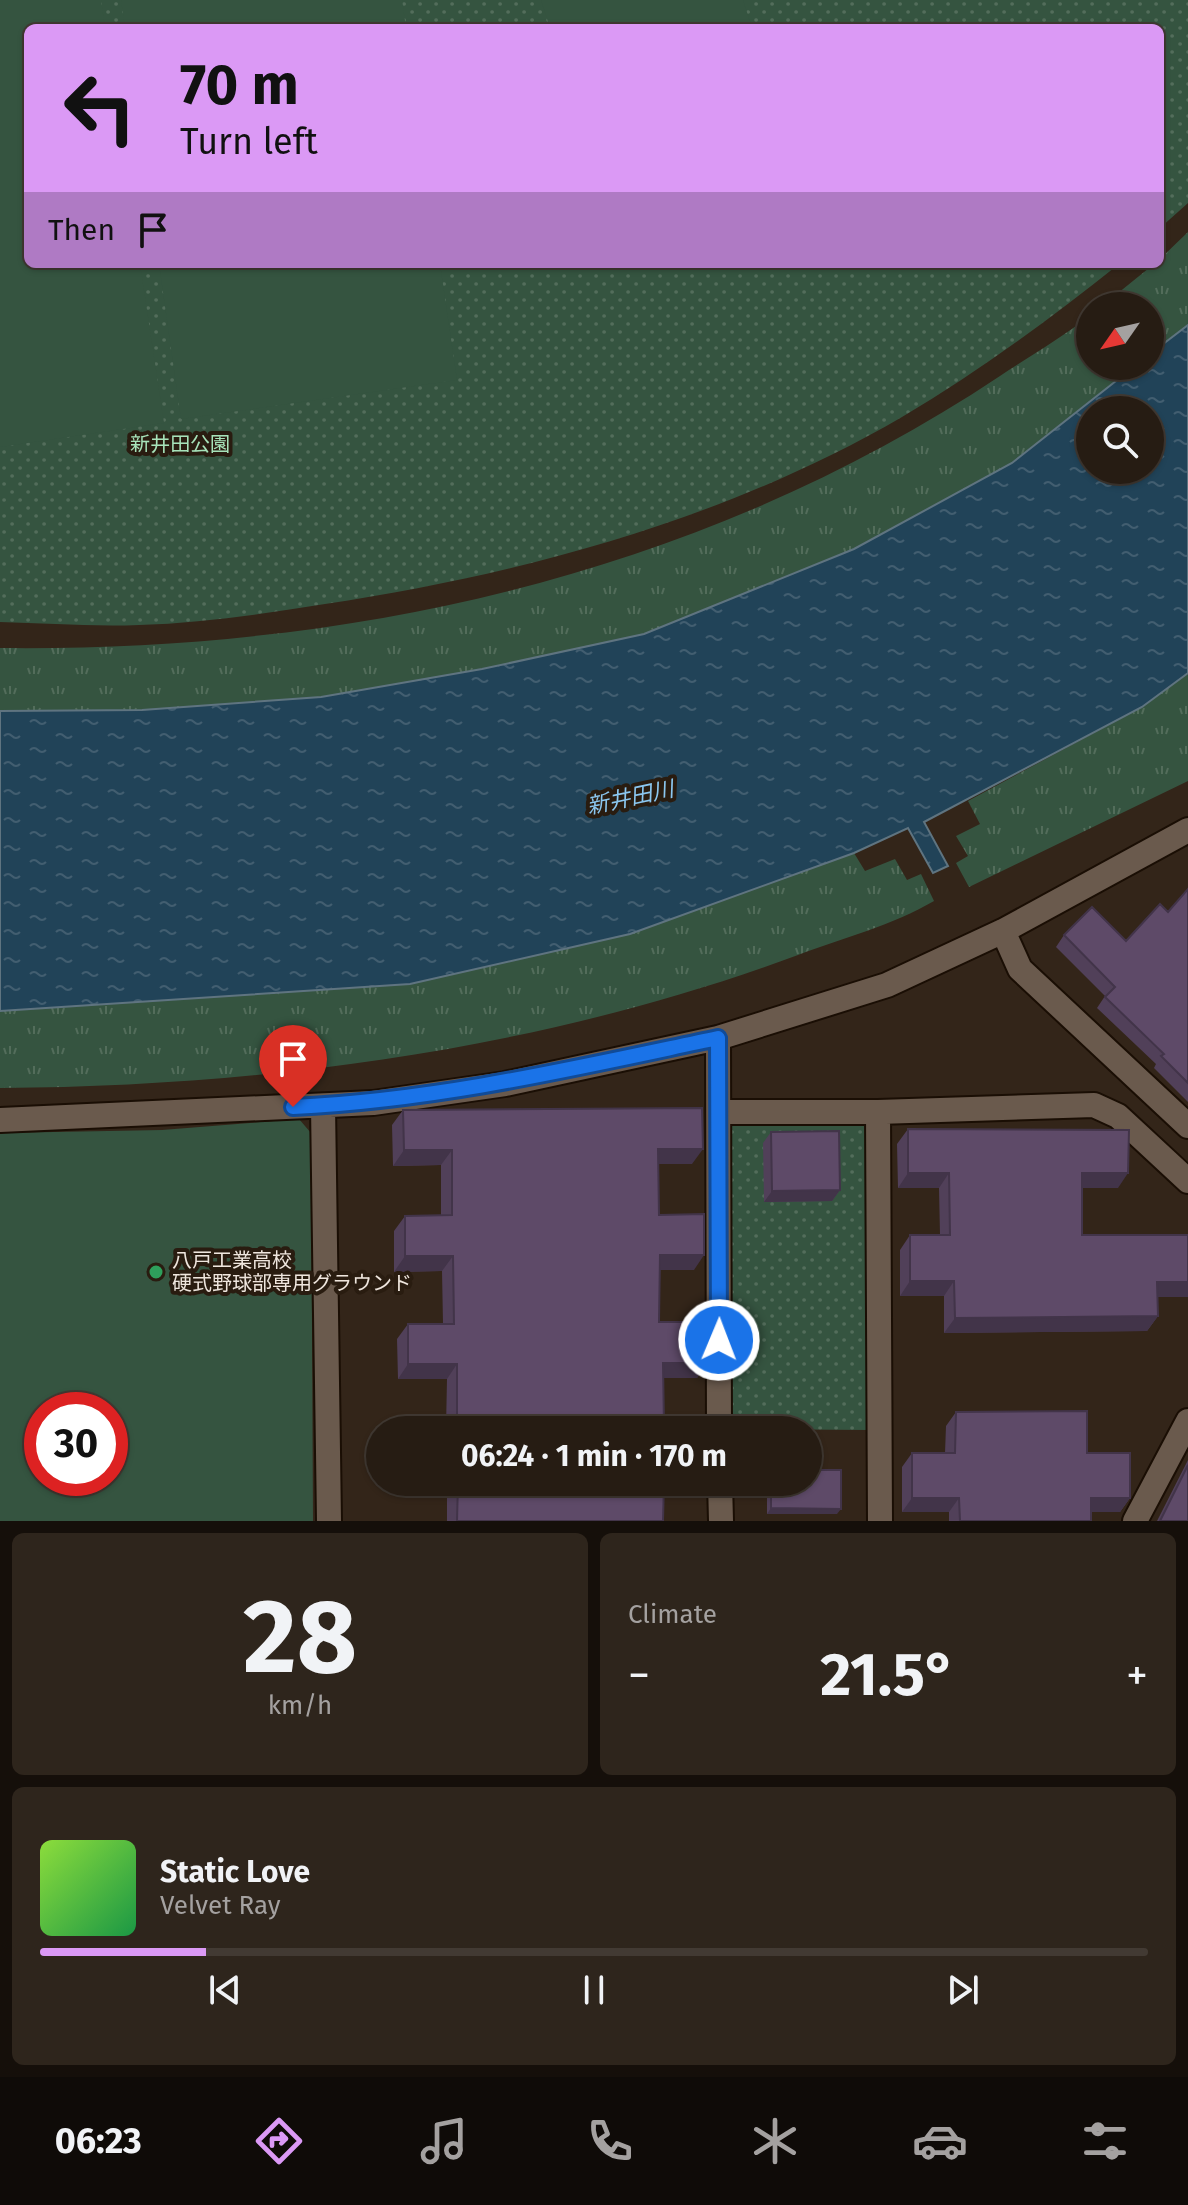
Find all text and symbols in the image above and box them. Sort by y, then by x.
text: 70 m [180,52,299,119]
icon: left [48,56,152,160]
text: Turn left [180,120,318,164]
icon: arrive [131,208,175,252]
text: Then [48,212,115,248]
north arrow [1076,292,1164,380]
map controls [1076,292,1164,484]
button: search [1076,396,1164,484]
park label: 新井田公園 [130,432,230,456]
water label: 新井田川 [584,775,678,820]
pin [259,1025,327,1107]
icon: arrive [271,1037,315,1081]
place label: 八戸工業高校 硬式野球部専用グラウンド [172,1248,412,1295]
marker: 八戸工業高校 硬式野球部専用グラウンド [147,1263,165,1281]
position arrow [677,1298,761,1382]
speed limit sign: 30 [24,1392,128,1496]
text: 06:24 · 1 min · 170 m [461,1438,727,1474]
text: 28 [243,1575,357,1700]
text: Climate [628,1599,717,1630]
text: 21.5° [820,1639,956,1711]
text: − [628,1649,650,1702]
text: + [1126,1649,1148,1702]
text: km/h [268,1690,332,1721]
text: Static Love [160,1854,310,1890]
text: Velvet Ray [160,1890,280,1921]
icon: previous [203,1968,247,2012]
icon: pause [572,1968,616,2012]
icon: next [941,1968,985,2012]
icon: directions [251,2113,307,2169]
icon: music [416,2113,472,2169]
icon: phone [582,2113,638,2169]
icon: climate [747,2113,803,2169]
icon: car [912,2113,968,2169]
icon: filters [1077,2113,1133,2169]
text: 06:23 [55,2119,142,2163]

